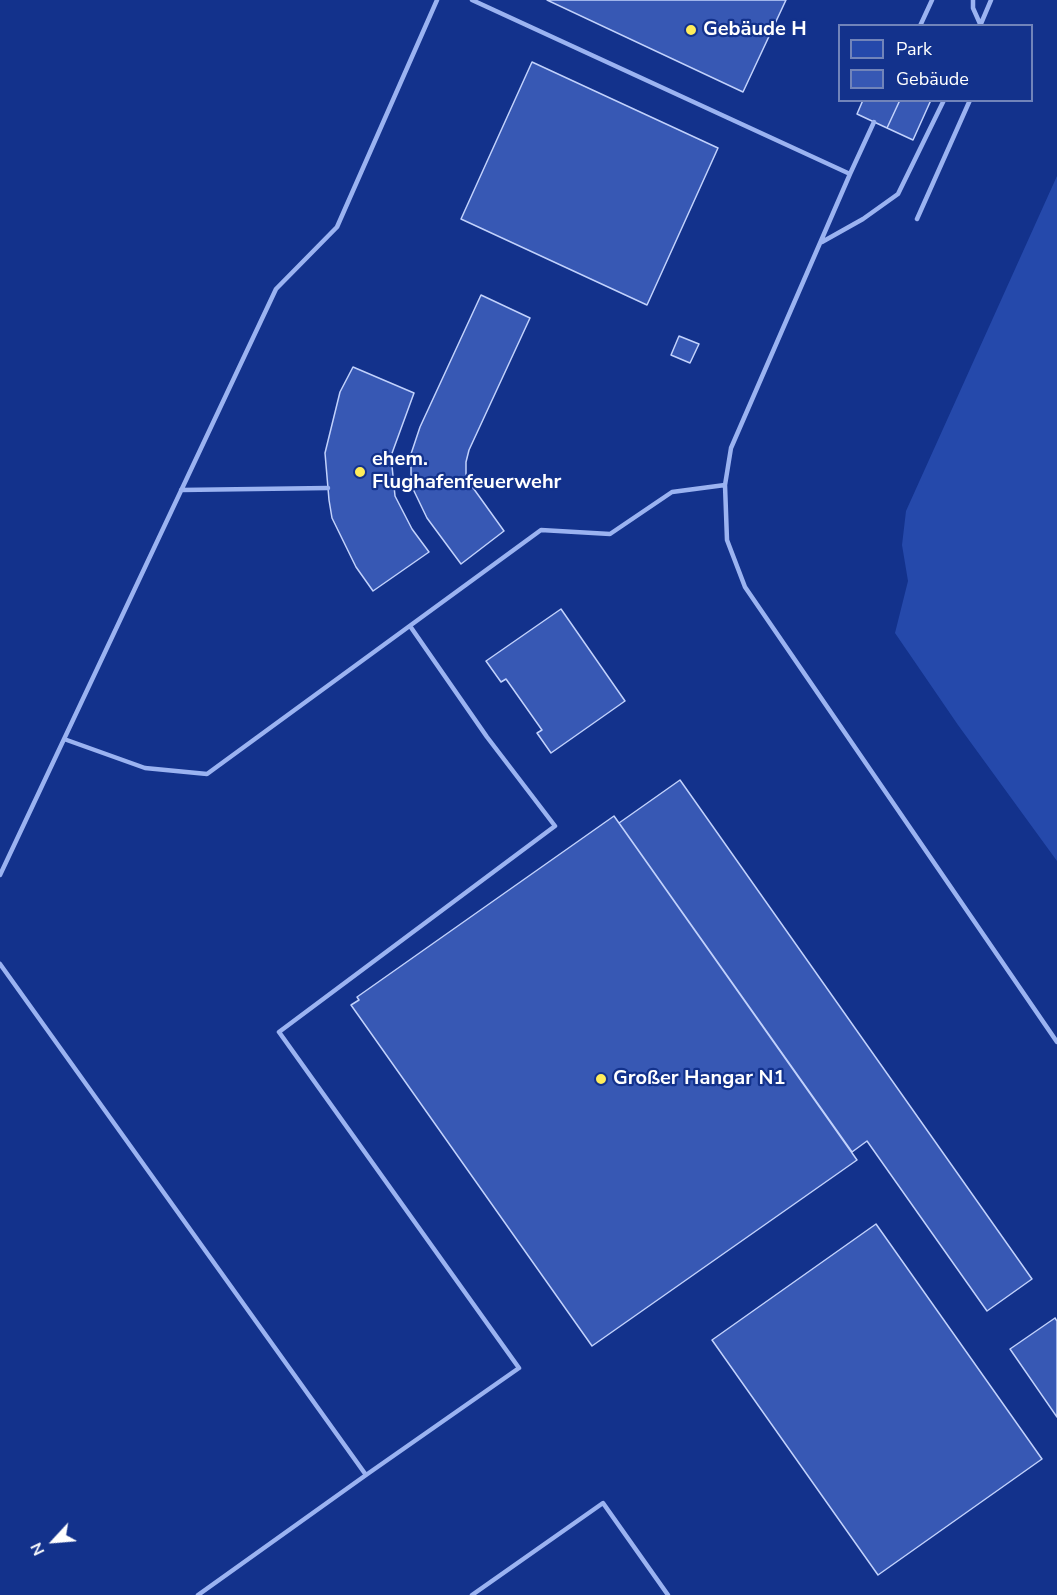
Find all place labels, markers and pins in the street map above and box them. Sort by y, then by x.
place label: Gebäude H [703,18,807,42]
marker: Gebäude H [684,23,698,37]
place label: ehem. Flughafenfeuerwehr [372,448,561,495]
marker: ehem. Flughafenfeuerwehr [353,465,367,479]
place label: Großer Hangar N1 [613,1067,785,1091]
marker: Großer Hangar N1 [594,1072,608,1086]

